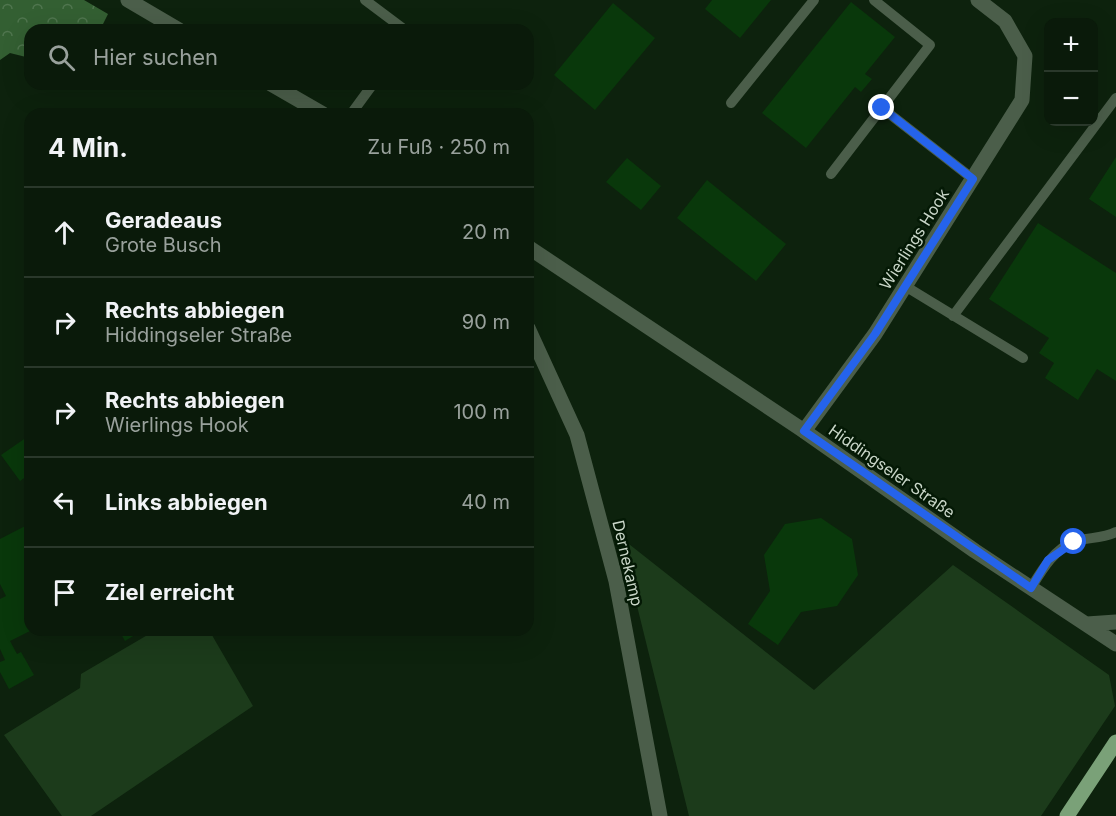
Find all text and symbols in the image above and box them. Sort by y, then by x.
map controls [1044,18,1098,126]
button: + [1044,18,1098,72]
search box [24,24,534,90]
icon: search [45,41,78,74]
text: Hier suchen [93,44,218,70]
button: − [1044,72,1098,126]
route end [868,94,894,120]
text: 4 Min. [48,132,128,163]
text: Zu Fuß · 250 m [368,135,510,159]
street label: Wierlings Hook [875,185,953,293]
text: Geradeaus [105,207,222,233]
icon: ahead [48,216,81,249]
text: 20 m [462,220,510,244]
text: Grote Busch [105,233,221,257]
text: Rechts abbiegen [105,297,285,323]
icon: right [48,306,81,339]
text: 90 m [462,310,510,334]
text: Hiddingseler Straße [105,323,292,347]
text: Rechts abbiegen [105,387,285,413]
icon: right [48,396,81,429]
text: 100 m [453,400,510,424]
text: Wierlings Hook [105,413,249,437]
street label: Hiddingseler Straße [825,420,959,522]
icon: left [48,486,81,519]
text: Links abbiegen [105,489,268,515]
text: 40 m [461,490,510,514]
street label: Dernekamp [608,518,648,608]
route start [1060,528,1086,554]
icon: arrive [48,576,81,609]
text: Ziel erreicht [105,579,234,605]

